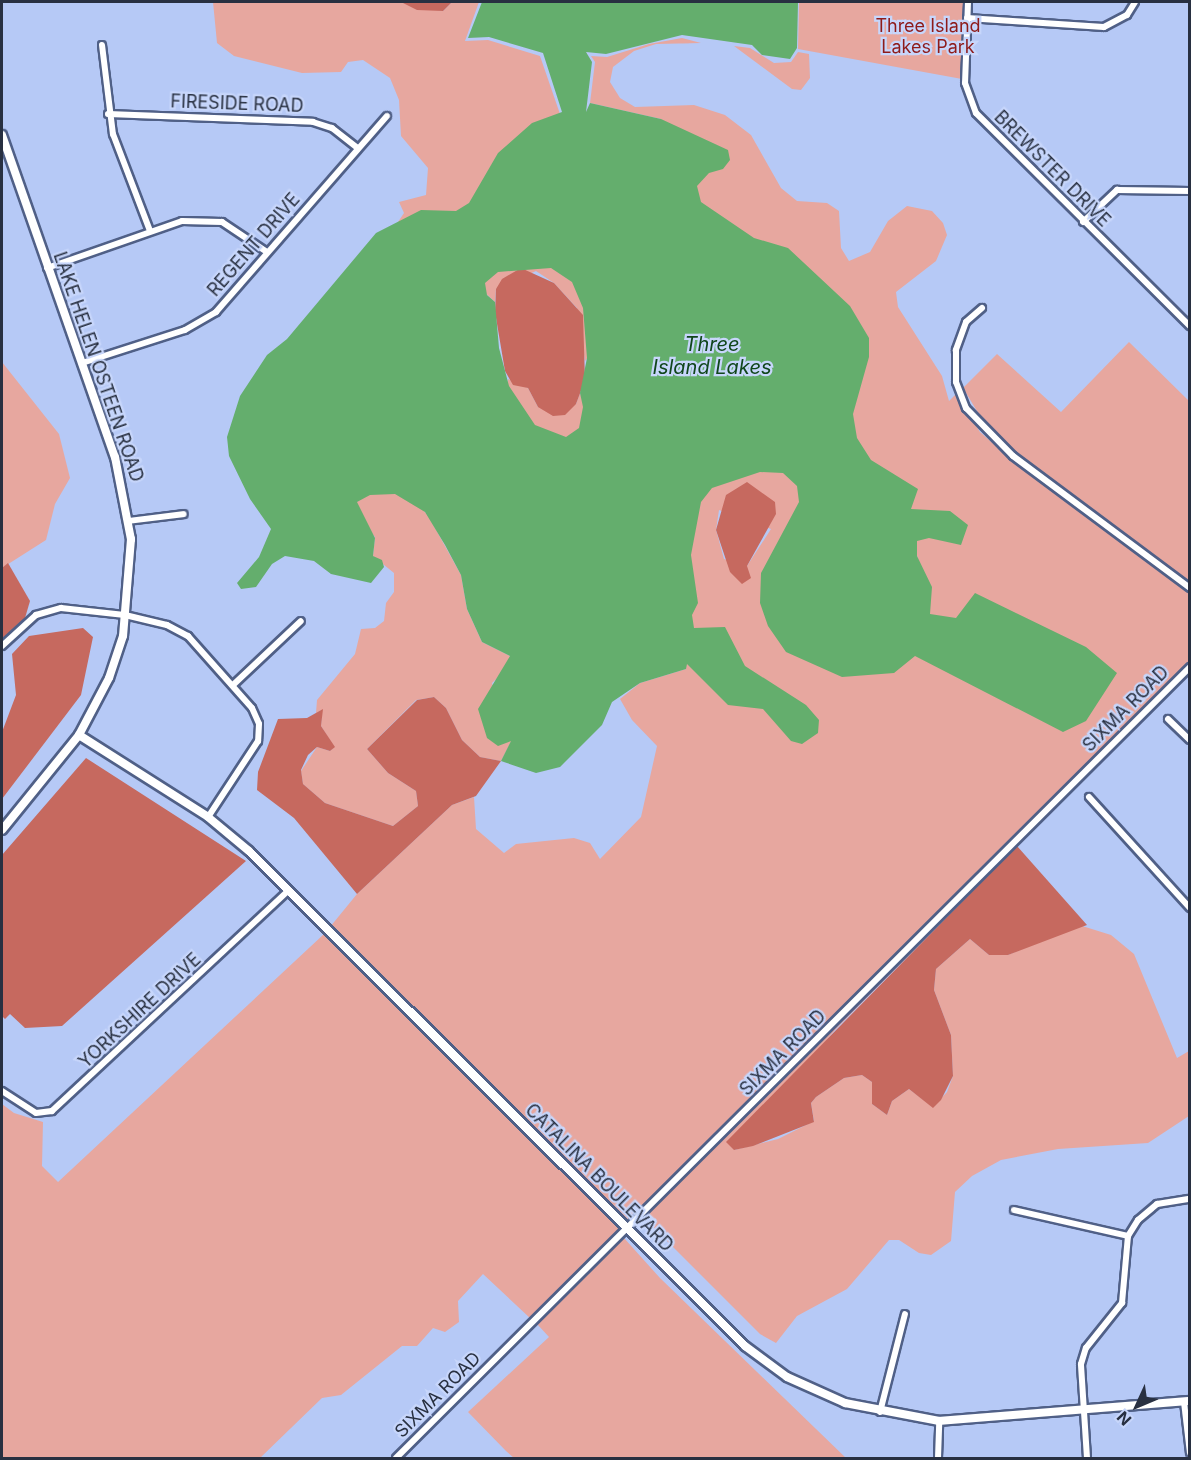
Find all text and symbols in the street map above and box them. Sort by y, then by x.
park label: Three Island Lakes Park [875,16,981,58]
street label: FIRESIDE ROAD [170,91,304,117]
street label: BREWSTER DRIVE [989,106,1115,232]
street label: REGENT DRIVE [203,189,305,301]
street label: LAKE HELEN OSTEEN ROAD [48,249,148,485]
water label: Three Island Lakes [653,332,771,379]
street label: SIXMA ROAD [1079,662,1173,756]
street label: YORKSHIRE DRIVE [75,949,205,1073]
street label: SIXMA ROAD [736,1006,830,1100]
street label: CATALINA BOULEVARD [521,1100,677,1256]
street label: SIXMA ROAD [391,1348,485,1442]
north arrow [1107,1376,1167,1436]
text: N [1113,1407,1135,1430]

